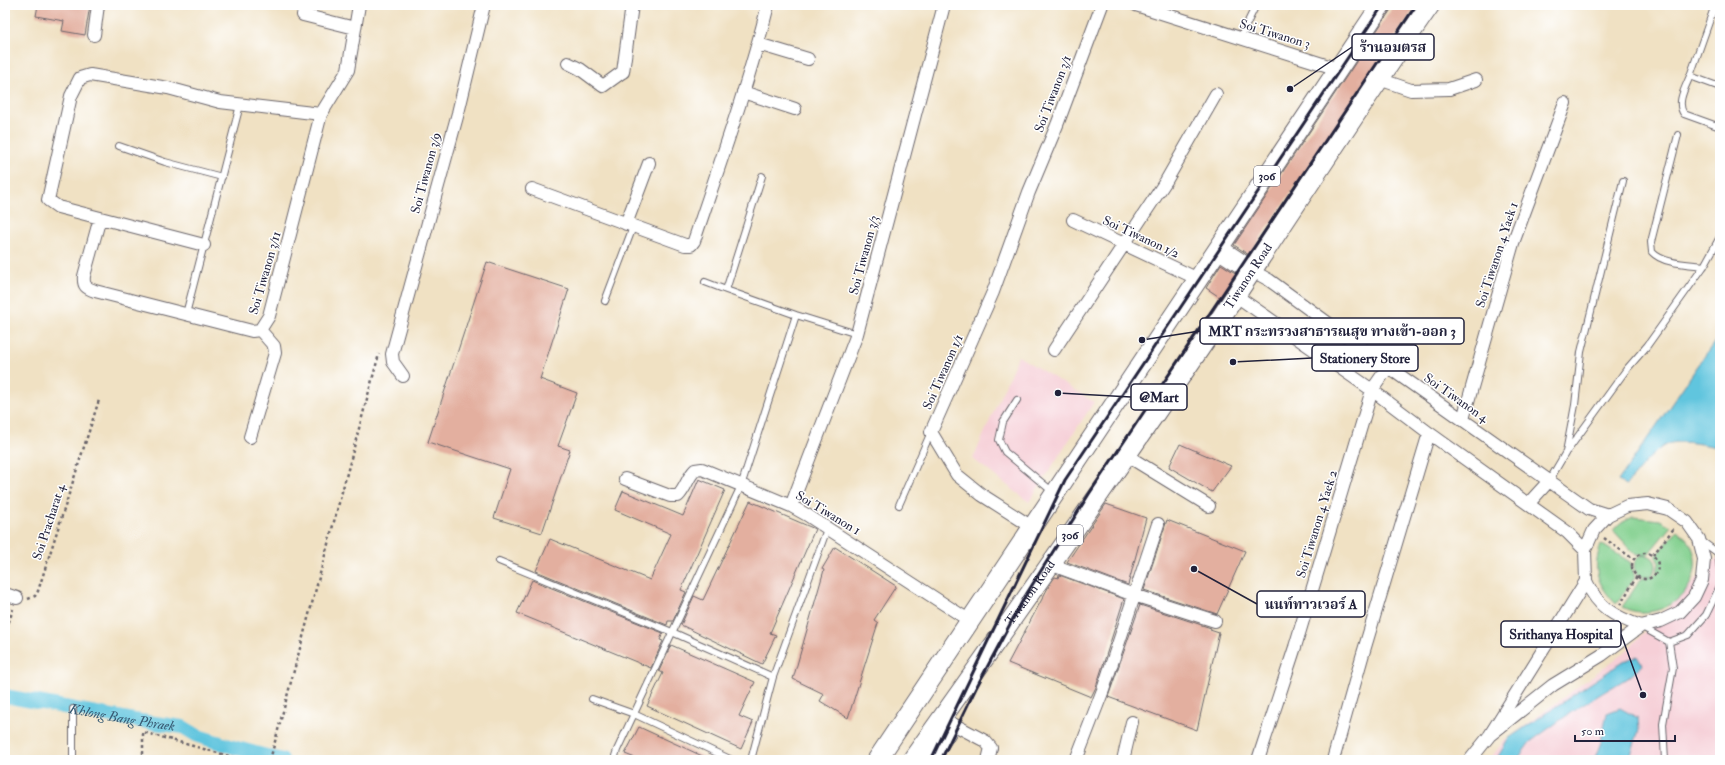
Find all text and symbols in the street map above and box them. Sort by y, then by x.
street label: Soi Tiwanon 3 [1238,16,1312,52]
callout: ร้านอมตรส [1352,34,1434,60]
text: ร้านอมตรส [1360,39,1427,56]
street label: Soi Tiwanon 3/1 [1031,53,1075,135]
street label: Soi Tiwanon 3/9 [408,131,444,215]
road number: 306 [1254,166,1280,186]
street label: Soi Tiwanon 4 Yaek 1 [1472,200,1522,310]
street label: Soi Tiwanon 1/2 [1100,212,1182,262]
street label: Soi Tiwanon 3/3 [846,214,882,296]
street label: Soi Tiwanon 3/11 [245,229,285,316]
street label: Tiwanon Road [1221,240,1276,312]
callout: MRT กระทรวงสาธารณสุข ทางเข้า-ออก 3 [1200,318,1464,344]
text: MRT กระทรวงสาธารณสุข ทางเข้า-ออก 3 [1207,323,1456,340]
street label: Soi Tiwanon 1/1 [919,331,967,412]
callout: Stationery Store [1312,345,1418,371]
text: Stationery Store [1320,350,1410,368]
street label: Soi Tiwanon 4 [1421,370,1492,427]
callout: @Mart [1131,384,1187,410]
text: @Mart [1139,389,1179,406]
street label: Soi Tiwanon 4 Yaek 2 [1293,468,1341,580]
street label: Soi Pracharat 4 [29,481,69,562]
street label: Soi Tiwanon 1 [793,487,864,539]
road number: 306 [1057,525,1083,545]
street label: Tiwanon Road [1002,557,1059,628]
callout: นนท์ทาวเวอร์ A [1257,591,1365,617]
text: นนท์ทาวเวอร์ A [1265,595,1357,613]
callout: Srithanya Hospital [1501,621,1621,647]
text: Srithanya Hospital [1509,626,1613,644]
water label: Khlong Bang Phraek [67,699,176,734]
scale bar [1575,717,1675,743]
text: 50 m [1581,724,1605,739]

